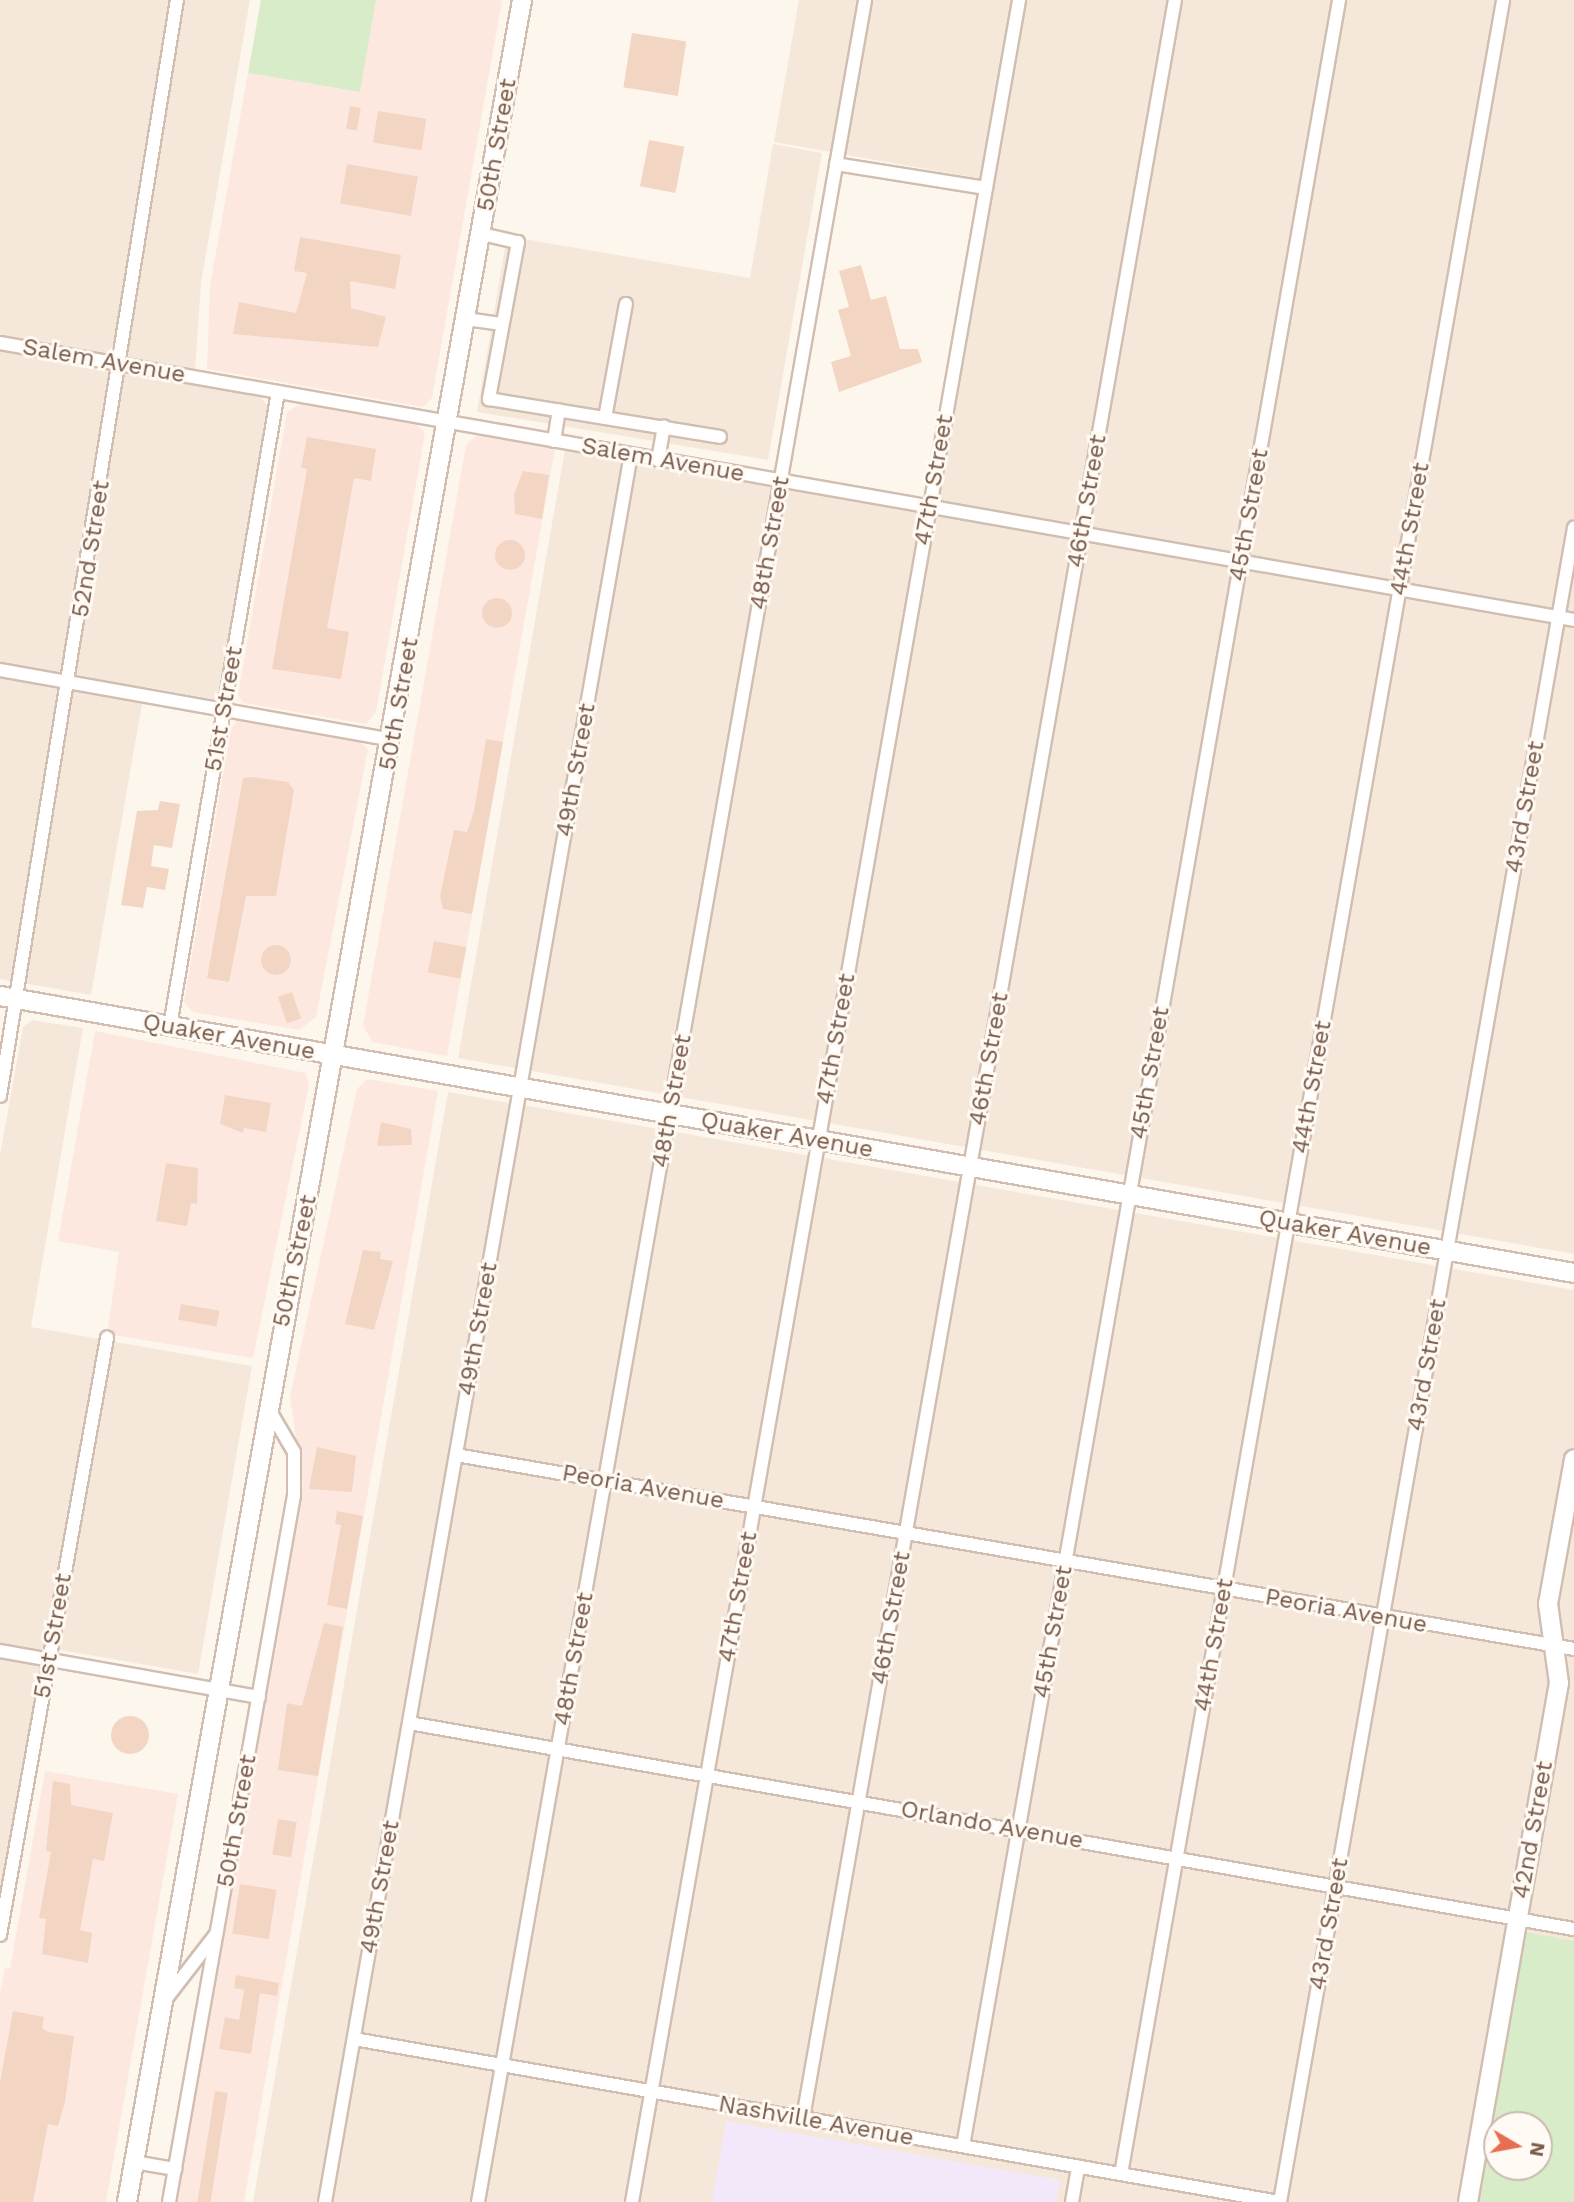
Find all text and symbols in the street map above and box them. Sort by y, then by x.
street label: 50th Street [471,76,523,214]
street label: Salem Avenue [20,332,188,390]
street label: 47th Street [908,412,960,548]
street label: Salem Avenue [579,431,747,489]
street label: 46th Street [1061,432,1113,570]
street label: 45th Street [1223,447,1275,583]
street label: 44th Street [1384,460,1436,598]
street label: 48th Street [744,474,796,612]
street label: 52nd Street [66,478,116,620]
street label: 50th Street [373,635,425,773]
street label: 51st Street [199,644,249,774]
street label: 49th Street [550,701,602,839]
street label: 43rd Street [1499,739,1551,875]
street label: 47th Street [810,971,862,1107]
street label: 46th Street [963,990,1015,1128]
street label: 45th Street [1124,1005,1176,1141]
street label: Quaker Avenue [140,1008,318,1066]
street label: 44th Street [1286,1018,1338,1156]
street label: 48th Street [646,1032,698,1170]
street label: Quaker Avenue [698,1106,876,1164]
street label: 50th Street [267,1192,323,1330]
street label: Quaker Avenue [1256,1204,1434,1262]
street label: 49th Street [452,1260,504,1398]
street label: 43rd Street [1401,1297,1453,1433]
street label: Peoria Avenue [559,1458,727,1516]
street label: 47th Street [712,1529,764,1665]
street label: 46th Street [865,1549,917,1687]
street label: 45th Street [1027,1564,1079,1700]
street label: 51st Street [28,1571,78,1701]
street label: 44th Street [1188,1576,1240,1714]
street label: Peoria Avenue [1262,1582,1430,1640]
street label: 48th Street [548,1590,600,1728]
street label: 50th Street [211,1752,263,1890]
street label: 42nd Street [1507,1759,1559,1901]
street label: Orlando Avenue [898,1795,1086,1855]
street label: 49th Street [354,1818,406,1956]
street label: 43rd Street [1303,1856,1355,1992]
street label: Nashville Avenue [716,2090,916,2152]
north arrow [1483,2111,1553,2181]
text: N [1525,2140,1550,2158]

